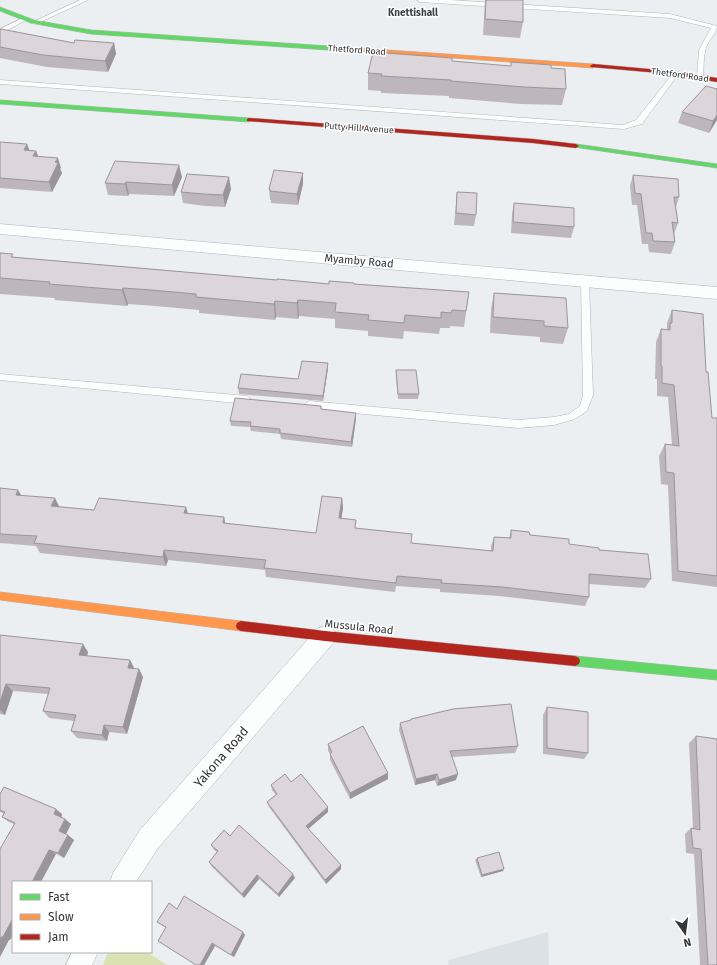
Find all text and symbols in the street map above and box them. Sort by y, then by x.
district label: Knettishall [388,7,438,19]
street label: Thetford Road [328,43,386,57]
street label: Thetford Road [651,66,709,84]
street label: Putty Hill Avenue [324,121,394,135]
street label: Myamby Road [324,252,394,270]
street label: Mussula Road [324,617,394,637]
street label: Yakona Road [191,724,251,790]
legend [12,881,152,953]
text: Fast [48,890,70,904]
text: Slow [48,910,74,924]
north arrow [665,913,705,953]
text: Jam [48,930,68,944]
text: N [682,935,692,949]

